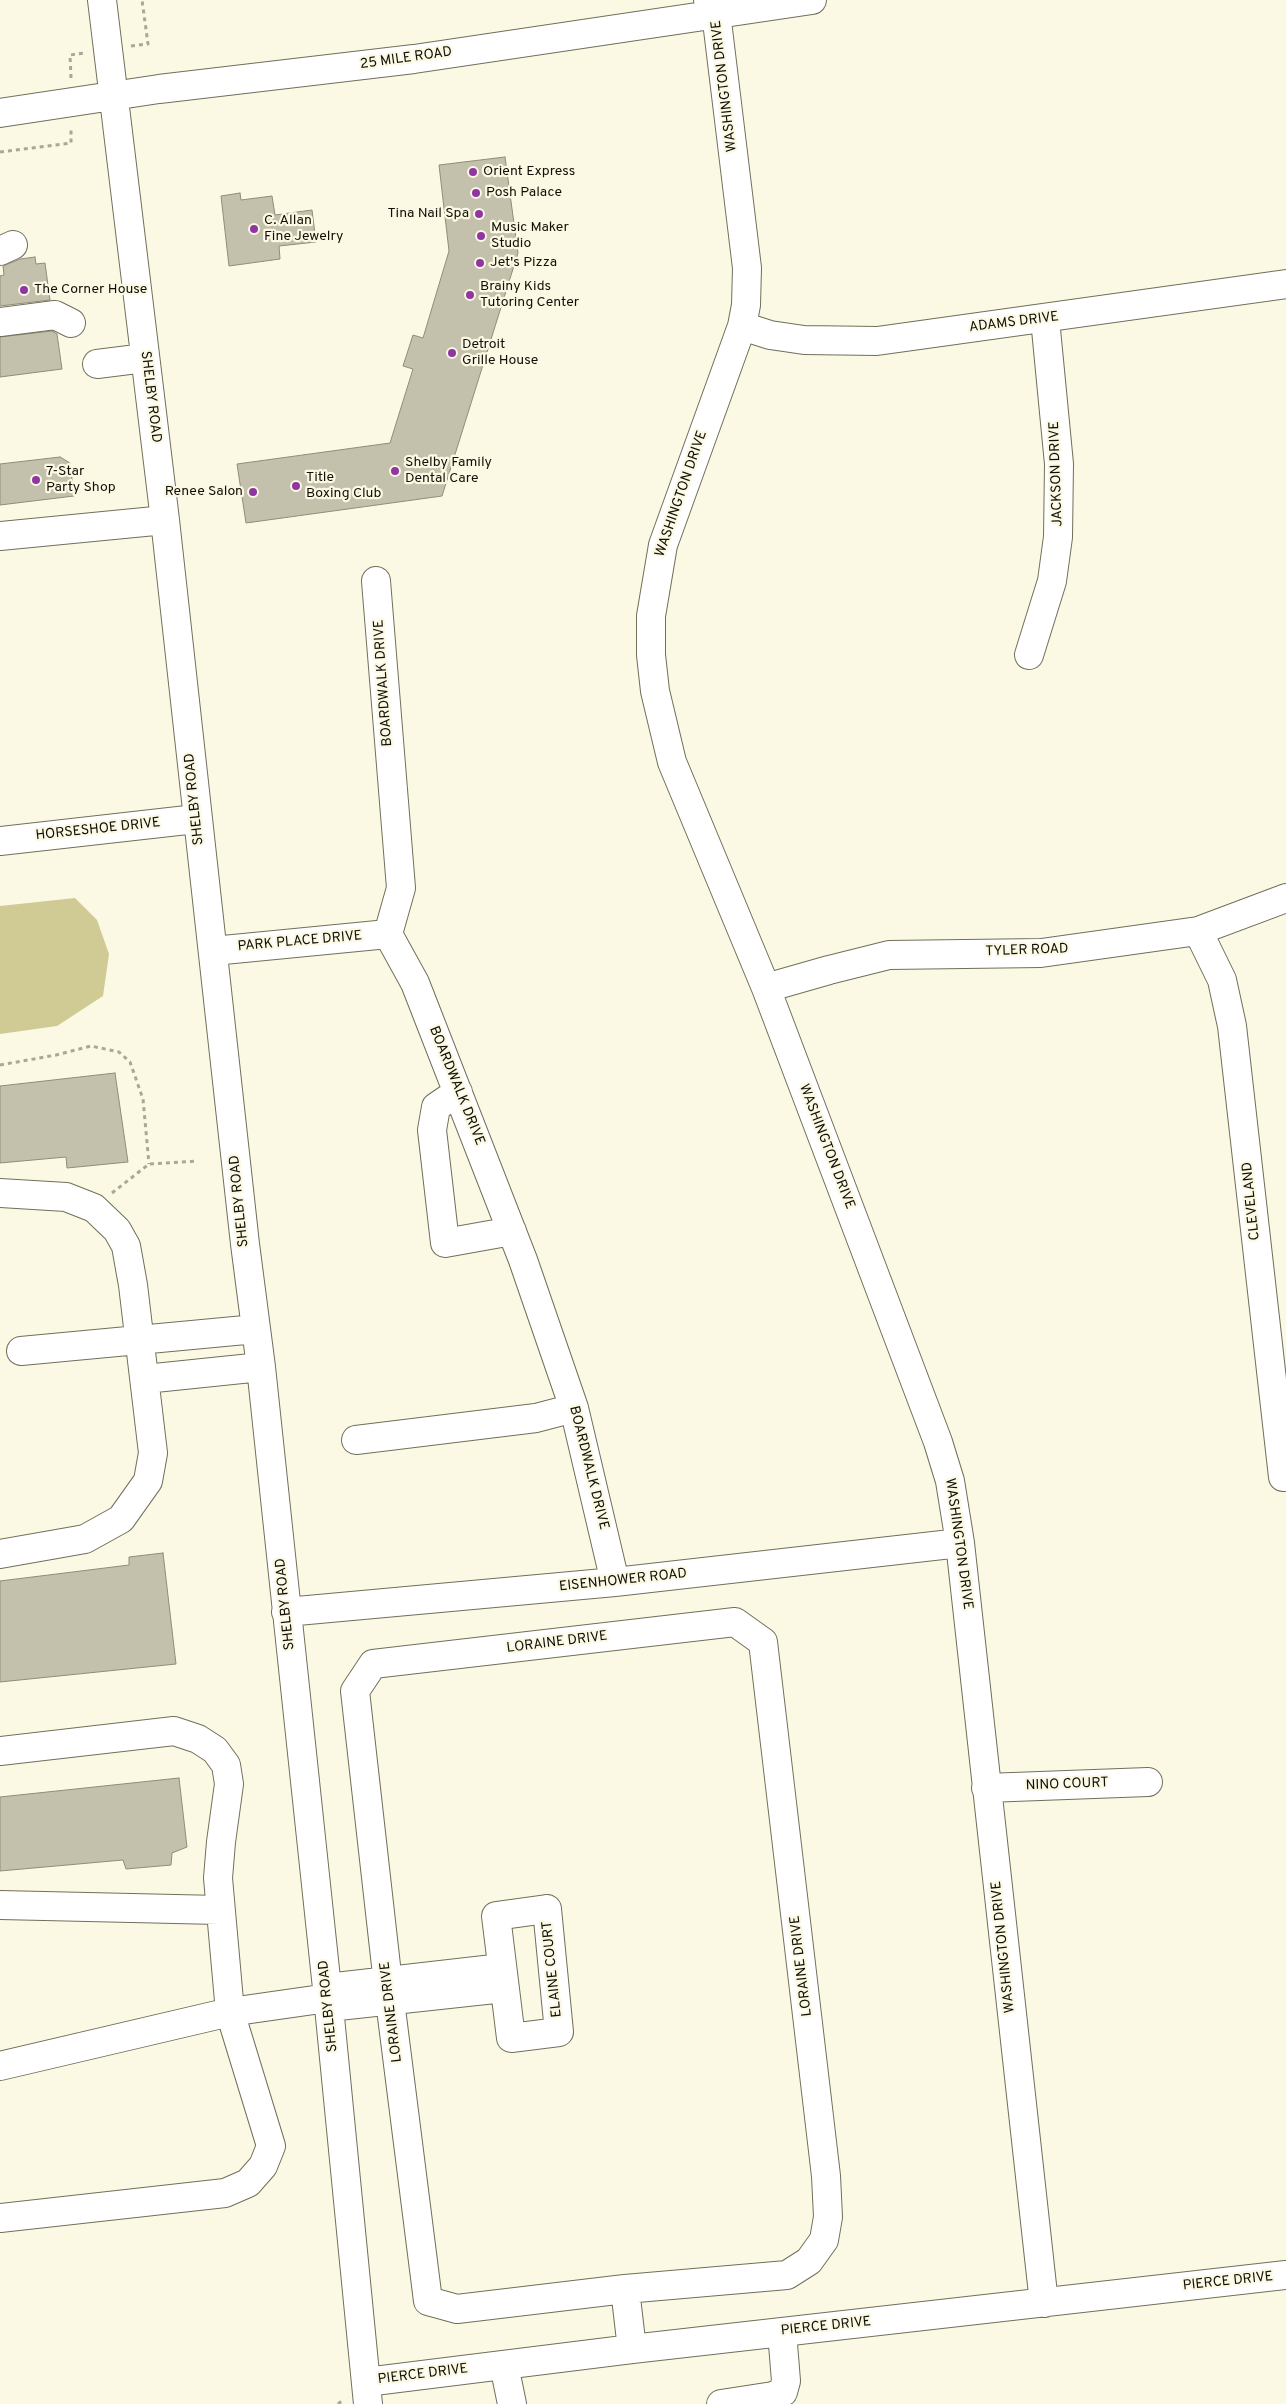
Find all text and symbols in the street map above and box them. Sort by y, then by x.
street label: WASHINGTON DRIVE [709,19,741,153]
street label: 25 MILE ROAD [359,44,453,74]
place label: Orient Express [483,164,575,180]
marker: Orient Express [467,166,479,178]
place label: Posh Palace [486,185,562,201]
marker: Posh Palace [470,187,482,199]
place label: Tina Nail Spa [387,206,469,222]
marker: Tina Nail Spa [473,208,485,220]
place label: C. Allan Fine Jewelry [264,213,343,246]
place label: Music Maker Studio [491,220,569,252]
marker: C. Allan Fine Jewelry [248,223,260,235]
marker: Music Maker Studio [475,230,487,242]
place label: Jet's Pizza [490,255,557,271]
marker: Jet's Pizza [474,257,486,269]
place label: Brainy Kids Tutoring Center [480,279,579,312]
place label: The Corner House [34,282,147,298]
marker: The Corner House [18,284,30,296]
marker: Brainy Kids Tutoring Center [464,289,476,301]
street label: ADAMS DRIVE [968,309,1060,337]
place label: Detroit Grille House [462,337,538,370]
marker: Detroit Grille House [446,347,458,359]
street label: SHELBY ROAD [136,350,164,444]
street label: JACKSON DRIVE [1047,421,1067,527]
street label: WASHINGTON DRIVE [652,429,712,559]
place label: Shelby Family Dental Care [405,455,492,488]
place label: 7-Star Party Shop [46,464,116,497]
marker: Shelby Family Dental Care [389,465,401,477]
place label: Title Boxing Club [306,470,381,502]
marker: 7-Star Party Shop [30,474,42,486]
marker: Title Boxing Club [290,480,302,492]
place label: Renee Salon [165,484,243,500]
marker: Renee Salon [247,486,259,498]
street label: BOARDWALK DRIVE [371,619,397,747]
street label: SHELBY ROAD [182,752,208,846]
street label: HORSESHOE DRIVE [35,815,161,845]
street label: PARK PLACE DRIVE [237,928,363,956]
street label: TYLER ROAD [985,941,1069,961]
street label: BOARDWALK DRIVE [424,1024,488,1148]
street label: WASHINGTON DRIVE [794,1082,858,1212]
street label: SHELBY ROAD [227,1154,253,1248]
street label: CLEVELAND [1240,1161,1264,1241]
street label: BOARDWALK DRIVE [564,1404,612,1532]
street label: WASHINGTON DRIVE [940,1477,976,1611]
street label: SHELBY ROAD [273,1557,299,1651]
street label: EISENHOWER ROAD [558,1566,688,1596]
street label: LORAINE DRIVE [506,1628,608,1658]
street label: NINO COURT [1025,1775,1109,1795]
street label: WASHINGTON DRIVE [989,1880,1019,2014]
street label: LORAINE DRIVE [787,1915,817,2017]
street label: ELAINE COURT [540,1920,566,2018]
street label: SHELBY ROAD [316,1959,342,2053]
street label: LORAINE DRIVE [377,1961,407,2063]
street label: PIERCE DRIVE [1182,2269,1274,2295]
street label: PIERCE DRIVE [780,2314,872,2340]
street label: PIERCE DRIVE [377,2361,469,2389]

